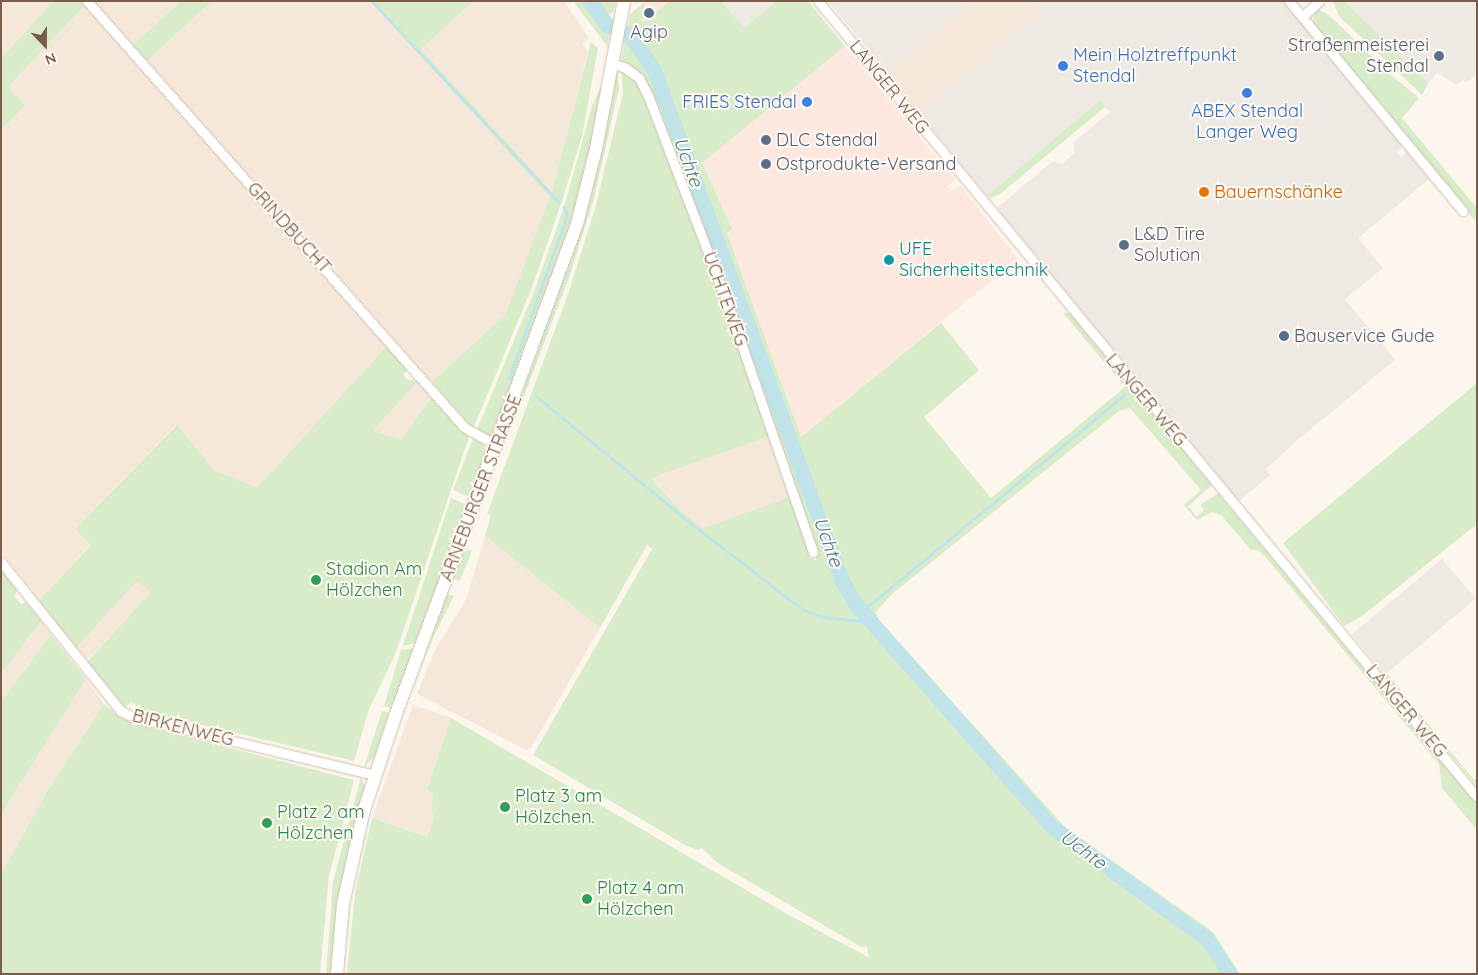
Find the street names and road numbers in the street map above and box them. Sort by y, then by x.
street label: LANGER WEG [845,36,933,138]
street label: GRINDBUCHT [242,178,336,278]
street label: UCHTEWEG [698,249,752,349]
street label: LANGER WEG [1101,349,1191,451]
street label: ARNEBURGER STRASSE [435,392,527,584]
street label: LANGER WEG [1361,660,1451,762]
street label: BIRKENWEG [130,705,236,751]

